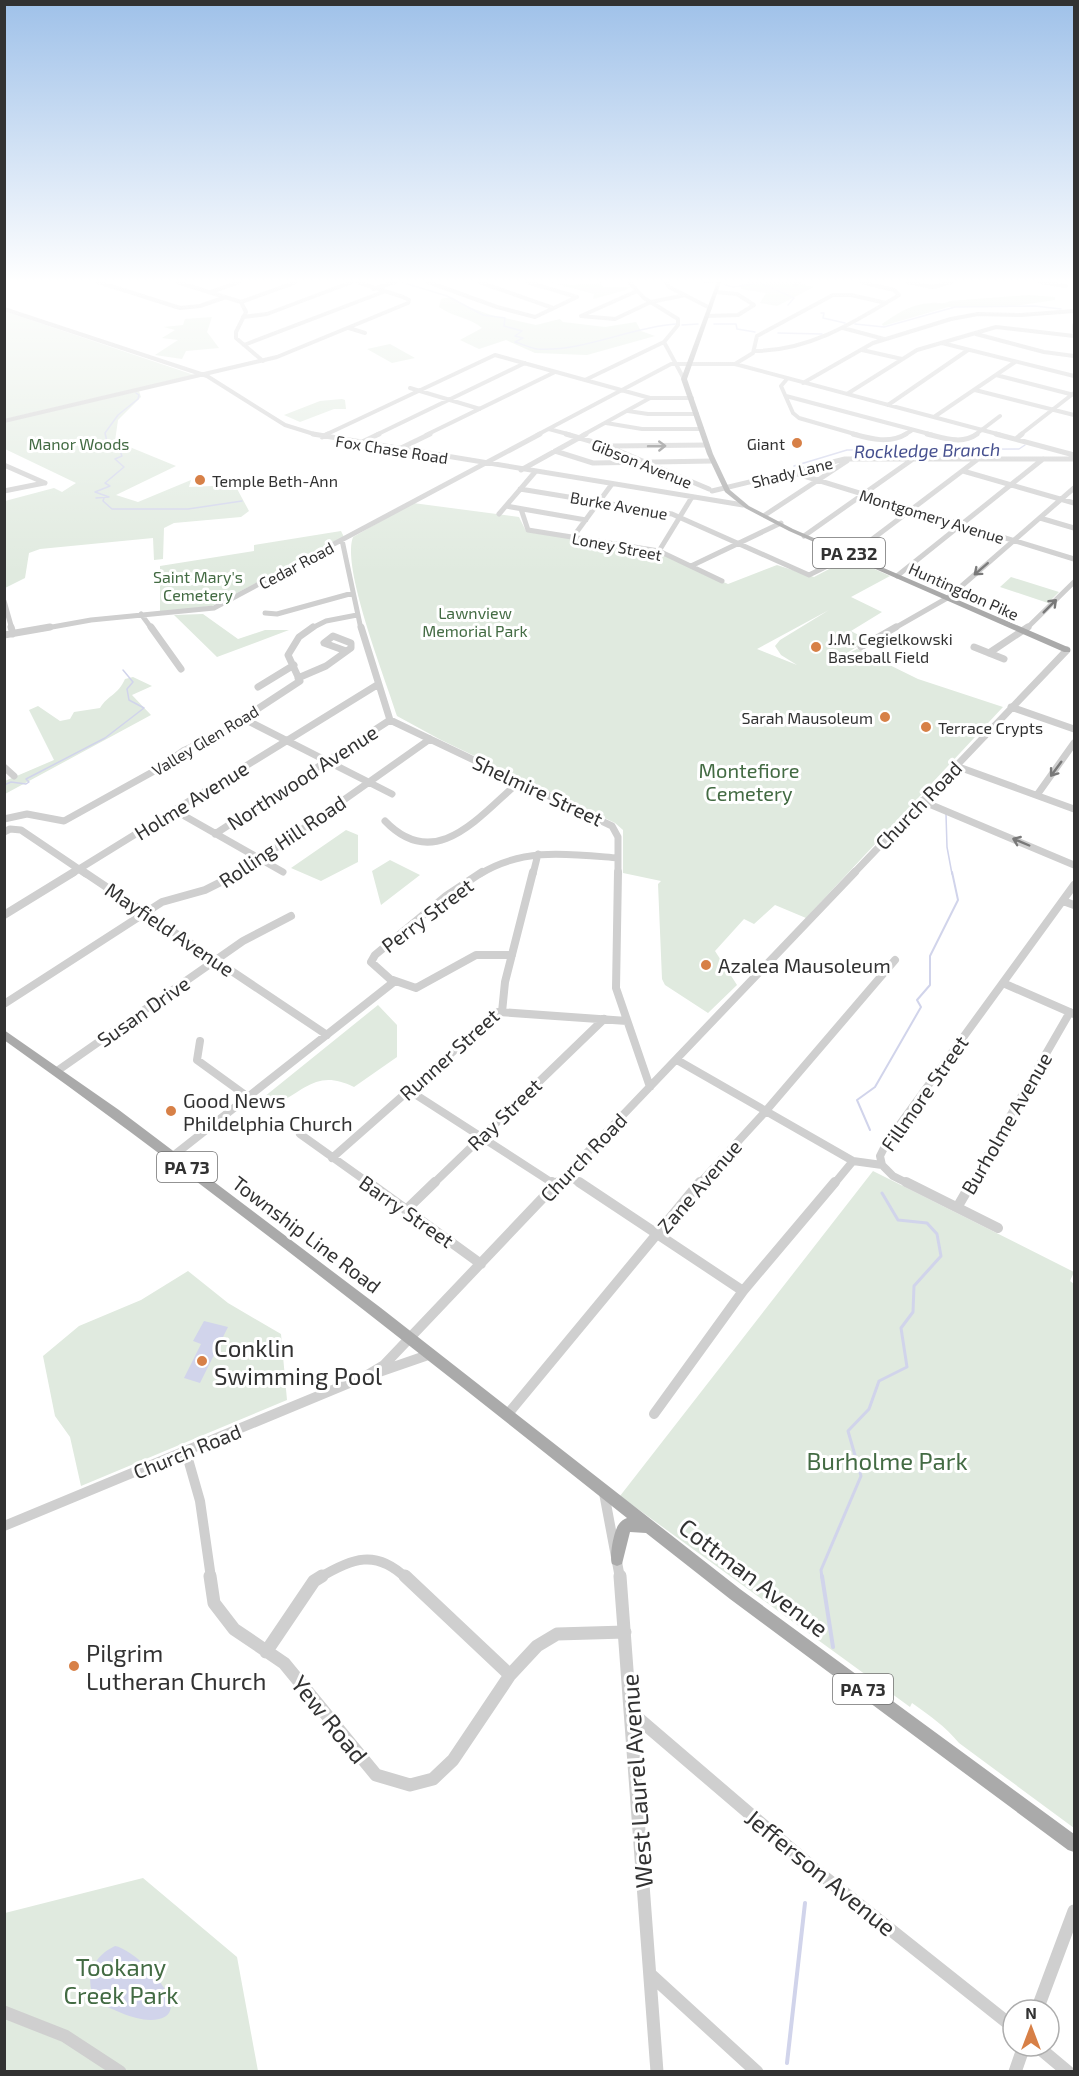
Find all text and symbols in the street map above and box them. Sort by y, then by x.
street label: Fox Chase Road [334,431,450,467]
park label: Manor Woods [29,434,130,453]
street label: Gibson Avenue [589,434,695,492]
place label: Giant [747,434,785,453]
marker: Giant [790,436,804,450]
water label: Rockledge Branch [854,438,1000,462]
one-way arrow [646,440,666,451]
street label: Shady Lane [750,453,834,491]
place label: Temple Beth-Ann [212,471,338,490]
marker: Temple Beth-Ann [193,473,207,487]
street label: Montgomery Avenue [857,485,1007,547]
street label: Burke Avenue [569,487,669,523]
street label: Loney Street [570,528,664,564]
street label: Cedar Road [255,537,337,593]
road number: PA 232 [813,538,885,568]
street label: Huntingdon Pike [906,558,1022,624]
one-way arrow [974,562,989,576]
park label: Saint Mary's Cemetery [153,567,243,604]
one-way arrow [1042,599,1057,613]
park label: Lawnview Memorial Park [422,603,528,640]
place label: J.M. Cegielkowski Baseball Field [828,629,953,666]
marker: J.M. Cegielkowski Baseball Field [809,640,823,654]
street label: Valley Glen Road [148,701,262,779]
place label: Sarah Mausoleum [742,708,873,727]
marker: Sarah Mausoleum [878,710,892,724]
place label: Terrace Crypts [938,718,1043,737]
street label: Northwood Avenue [222,719,382,835]
marker: Terrace Crypts [919,720,933,734]
street label: Shelmire Street [469,749,607,831]
street label: Holme Avenue [130,755,252,845]
street label: Church Road [870,756,966,854]
park label: Montefiore Cemetery [699,758,799,805]
one-way arrow [1049,761,1062,777]
street label: Rolling Hill Road [214,790,350,892]
one-way arrow [1012,836,1030,848]
street label: Perry Street [376,872,478,957]
street label: Mayfield Avenue [101,877,239,981]
place label: Azalea Mausoleum [718,953,891,977]
marker: Azalea Mausoleum [699,958,713,972]
street label: Susan Drive [92,970,194,1052]
street label: Runner Street [394,1003,504,1105]
street label: Fillmore Street [875,1030,973,1155]
street label: Burholme Avenue [956,1048,1056,1198]
street label: Ray Street [462,1073,546,1155]
place label: Good News Phildelphia Church [183,1088,353,1135]
marker: Good News Phildelphia Church [164,1104,178,1118]
street label: Church Road [535,1108,631,1206]
street label: Zane Avenue [652,1134,746,1238]
road number: PA 73 [157,1152,217,1182]
street label: Township Line Road [228,1170,386,1298]
street label: Barry Street [355,1170,459,1252]
place label: Conklin Swimming Pool [214,1333,382,1390]
marker: Conklin Swimming Pool [195,1354,209,1368]
street label: Church Road [130,1419,244,1483]
park label: Burholme Park [806,1446,968,1475]
street label: Cottman Avenue [674,1512,834,1642]
place label: Pilgrim Lutheran Church [86,1638,266,1695]
marker: Pilgrim Lutheran Church [67,1659,81,1673]
street label: Yew Road [286,1669,374,1769]
street label: West Laurel Avenue [614,1673,658,1889]
road number: PA 73 [833,1674,893,1704]
street label: Jefferson Avenue [740,1802,902,1942]
park label: Tookany Creek Park [63,1952,179,2009]
north arrow [1001,1998,1061,2058]
text: N [1025,2003,1037,2022]

